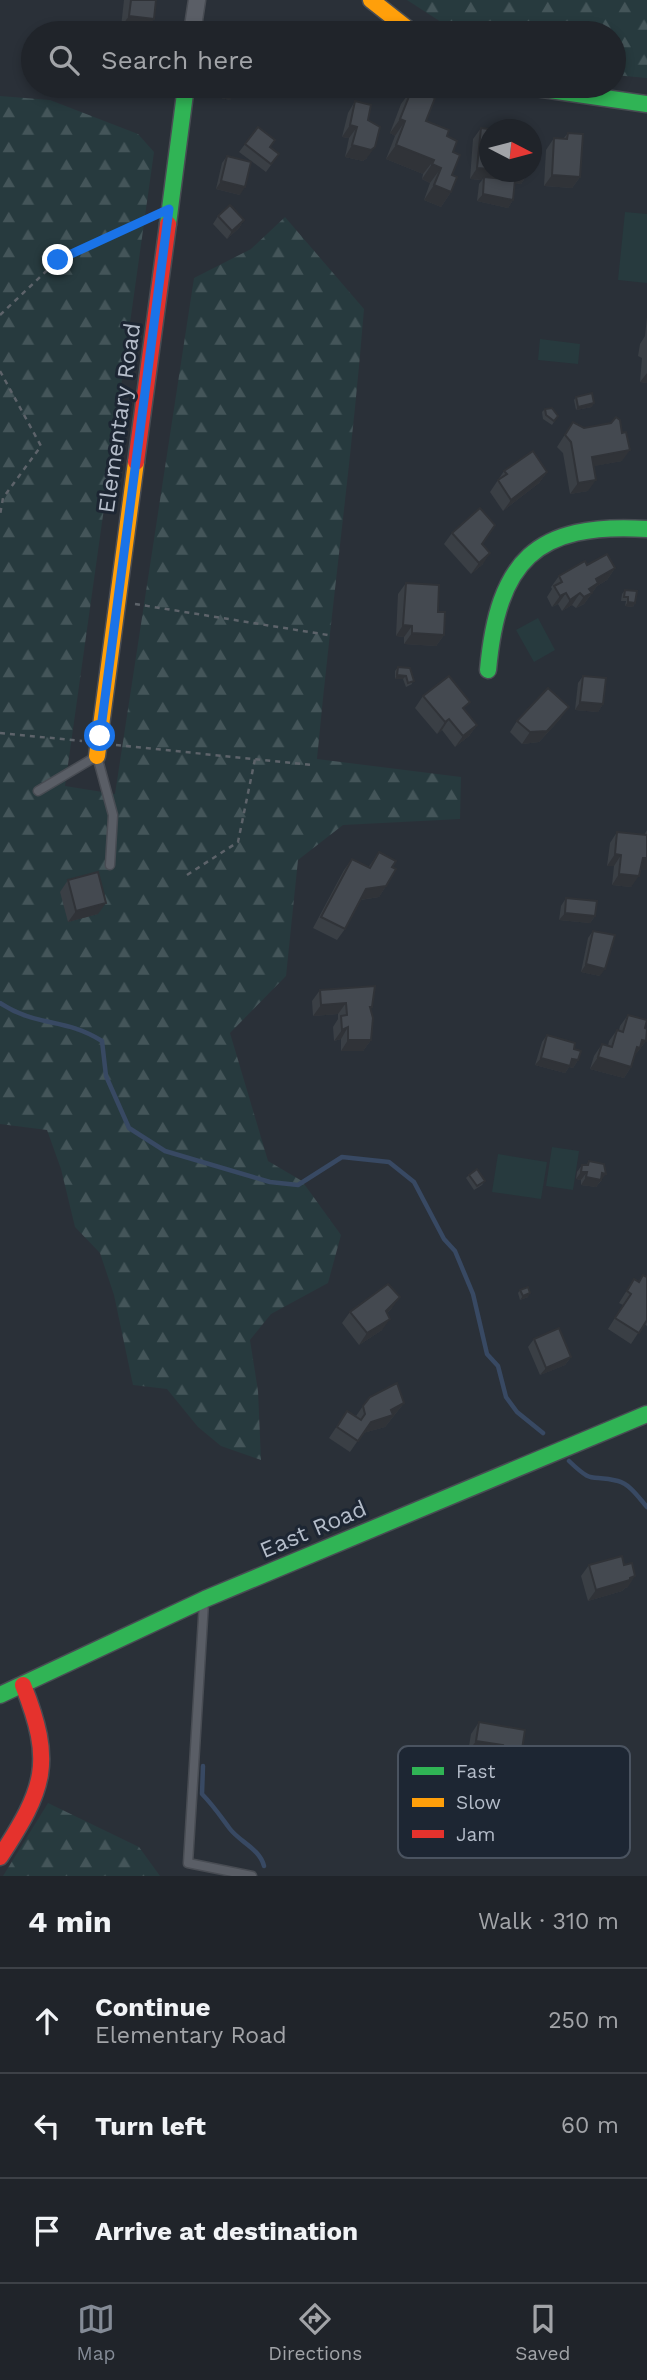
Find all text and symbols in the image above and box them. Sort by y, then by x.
search box [21,21,626,98]
icon: search [45,41,83,79]
text: Search here [101,45,253,75]
north arrow [479,119,542,182]
route end [42,244,73,275]
street label: Elementary Road [93,321,146,515]
route start [84,720,115,751]
street label: East Road [256,1495,371,1564]
legend [398,1746,630,1858]
text: Fast [456,1760,495,1783]
text: Slow [456,1791,501,1814]
text: Jam [456,1823,495,1846]
text: 4 min [28,1904,112,1939]
text: Walk · 310 m [478,1908,619,1935]
text: Continue [95,1992,211,2022]
icon: ahead [28,2002,66,2040]
text: 250 m [548,2007,619,2034]
text: Elementary Road [95,2022,287,2049]
icon: left [28,2107,66,2145]
text: Turn left [95,2111,206,2141]
text: 60 m [561,2112,619,2139]
icon: arrive [28,2212,66,2250]
text: Arrive at destination [95,2216,358,2246]
tab: Map [77,2300,115,2365]
tab: Directions [268,2300,362,2365]
tab: Saved [515,2300,570,2365]

